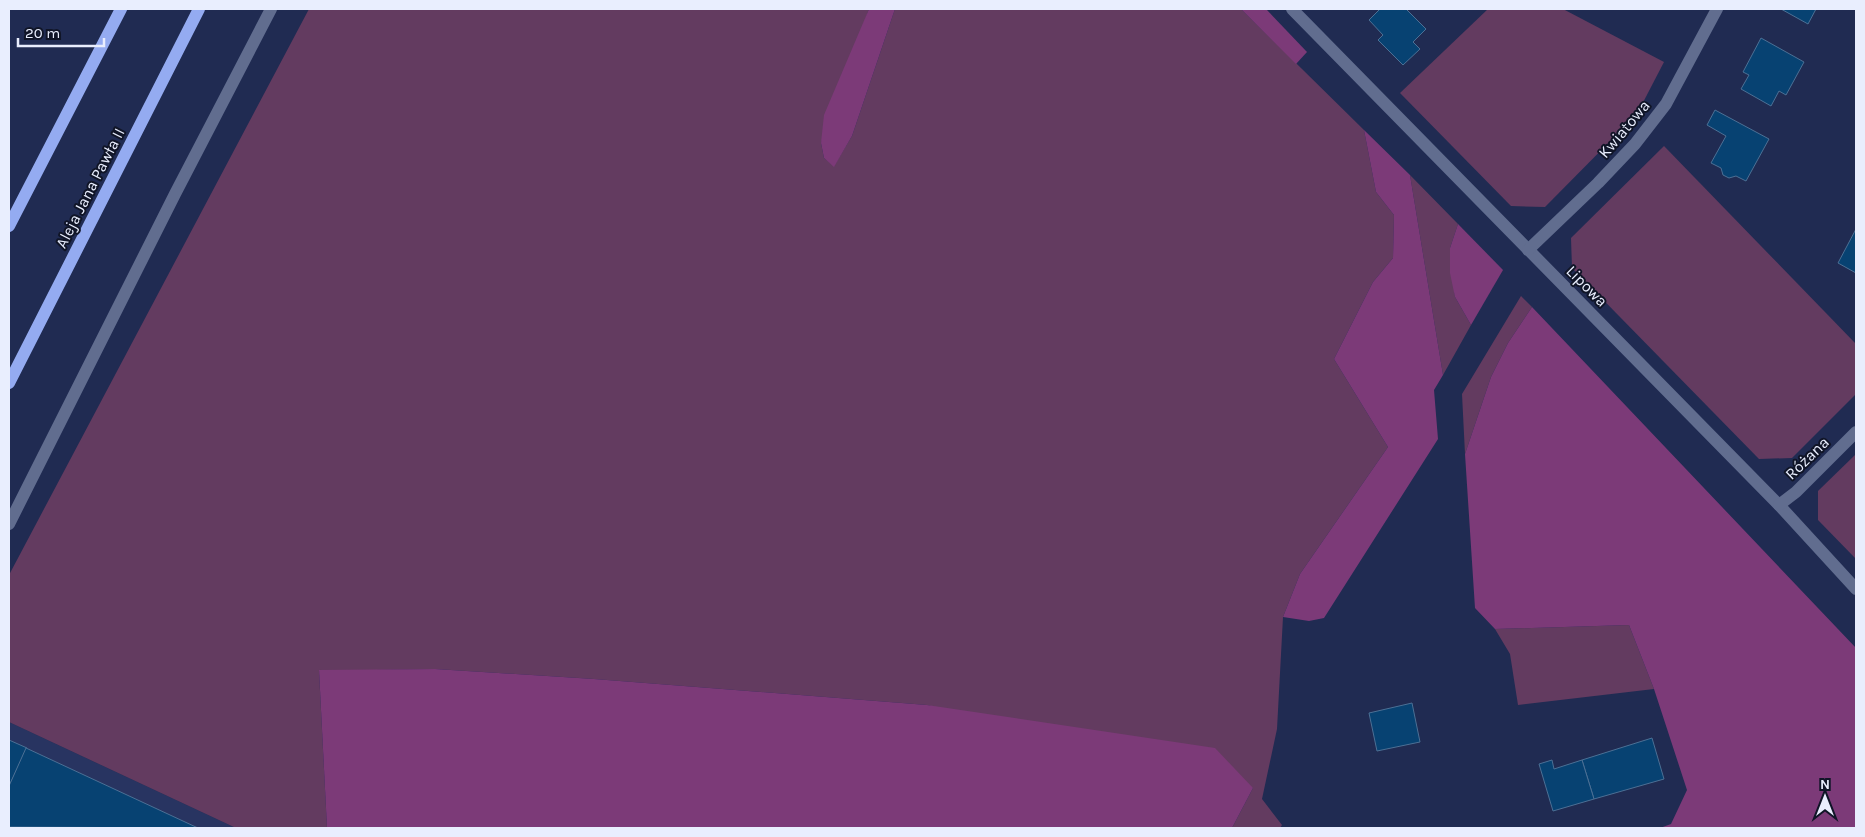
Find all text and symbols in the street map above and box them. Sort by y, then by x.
scale bar [18,15,104,47]
text: 20 m [25,24,60,42]
street label: Kwiatowa [1594,96,1654,162]
street label: Aleja Jana Pawła II [51,125,129,251]
street label: Lipowa [1562,261,1612,311]
street label: Różana [1781,433,1833,483]
north arrow [1800,772,1850,822]
text: N [1820,776,1830,793]

